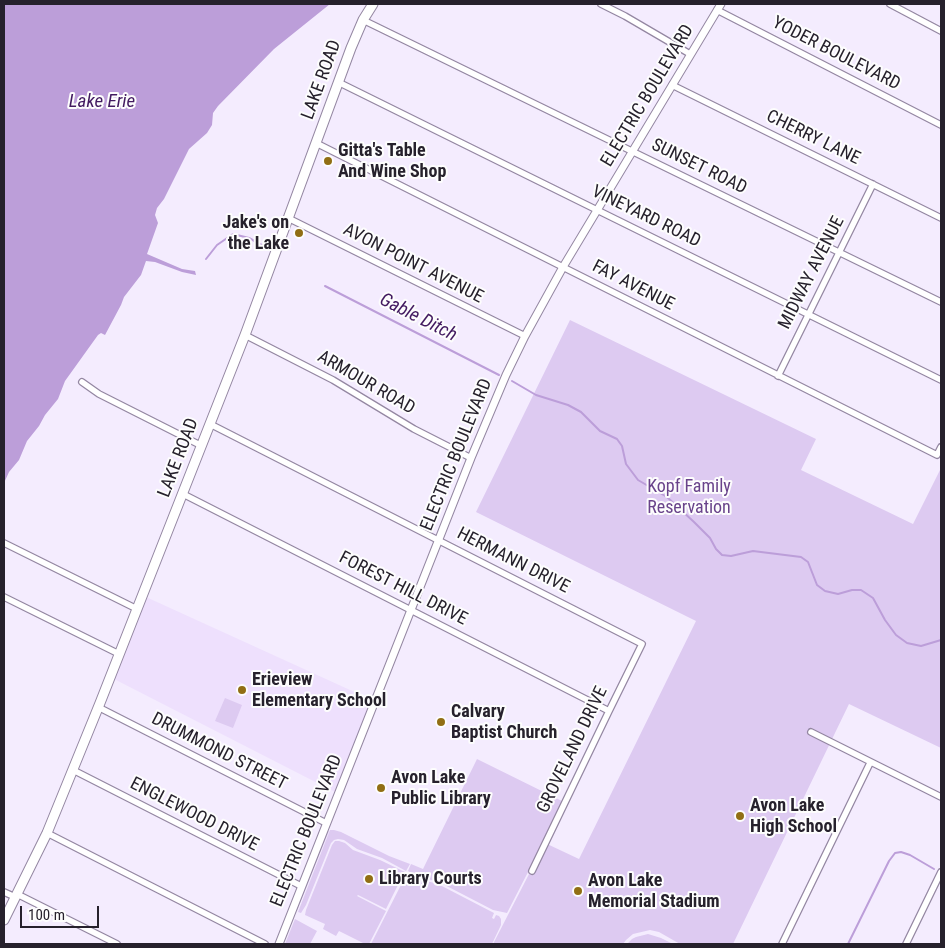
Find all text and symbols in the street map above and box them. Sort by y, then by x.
street label: YODER BOULEVARD [768,12,904,96]
street label: ELECTRIC BOULEVARD [597,21,699,171]
street label: LAKE ROAD [298,37,346,123]
water label: Lake Erie [69,91,135,113]
street label: CHERRY LANE [763,106,863,170]
street label: SUNSET ROAD [648,135,750,199]
place label: Gitta's Table And Wine Shop [338,140,446,182]
marker: Gitta's Table And Wine Shop [322,155,334,167]
street label: VINEYARD ROAD [588,181,704,253]
place label: Jake's on the Lake [223,212,289,254]
street label: MIDWAY AVENUE [774,213,850,333]
street label: AVON POINT AVENUE [339,219,487,309]
marker: Jake's on the Lake [293,227,305,239]
street label: FAY AVENUE [588,256,678,316]
water label: Gable Ditch [376,289,460,347]
street label: ARMOUR ROAD [313,346,419,420]
street label: ELECTRIC BOULEVARD [417,376,497,534]
street label: LAKE ROAD [154,415,204,501]
park label: Kopf Family Reservation [647,476,731,518]
street label: HERMANN DRIVE [453,523,573,599]
street label: FOREST HILL DRIVE [335,547,471,631]
place label: Erieview Elementary School [252,669,386,712]
street label: GROVELAND DRIVE [533,683,613,817]
marker: Erieview Elementary School [236,684,248,696]
place label: Calvary Baptist Church [451,701,557,744]
street label: DRUMMOND STREET [148,709,290,795]
marker: Calvary Baptist Church [435,716,447,728]
street label: ELECTRIC BOULEVARD [267,752,347,910]
place label: Avon Lake Public Library [391,767,491,810]
street label: ENGLEWOOD DRIVE [126,773,262,857]
marker: Avon Lake Public Library [375,782,387,794]
place label: Avon Lake High School [750,795,837,838]
marker: Avon Lake High School [734,810,746,822]
place label: Library Courts [379,868,482,890]
place label: Avon Lake Memorial Stadium [588,870,720,912]
marker: Library Courts [363,873,375,885]
marker: Avon Lake Memorial Stadium [572,885,584,897]
scale bar [22,896,101,928]
text: 100 m [28,906,65,924]

